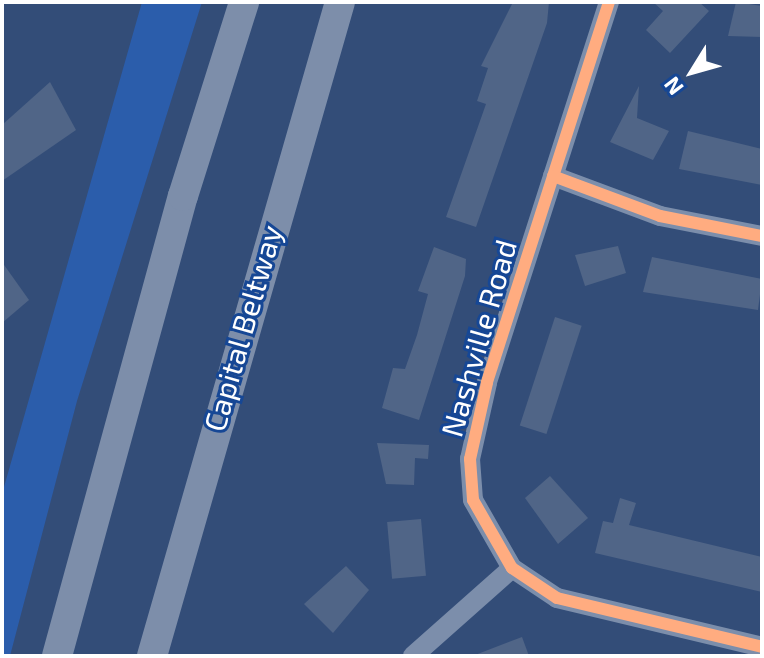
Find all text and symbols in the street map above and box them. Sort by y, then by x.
north arrow [652,32,732,112]
text: N [658,72,688,101]
street label: Capital Beltway [195,220,289,436]
street label: Nashville Road [433,235,523,441]

